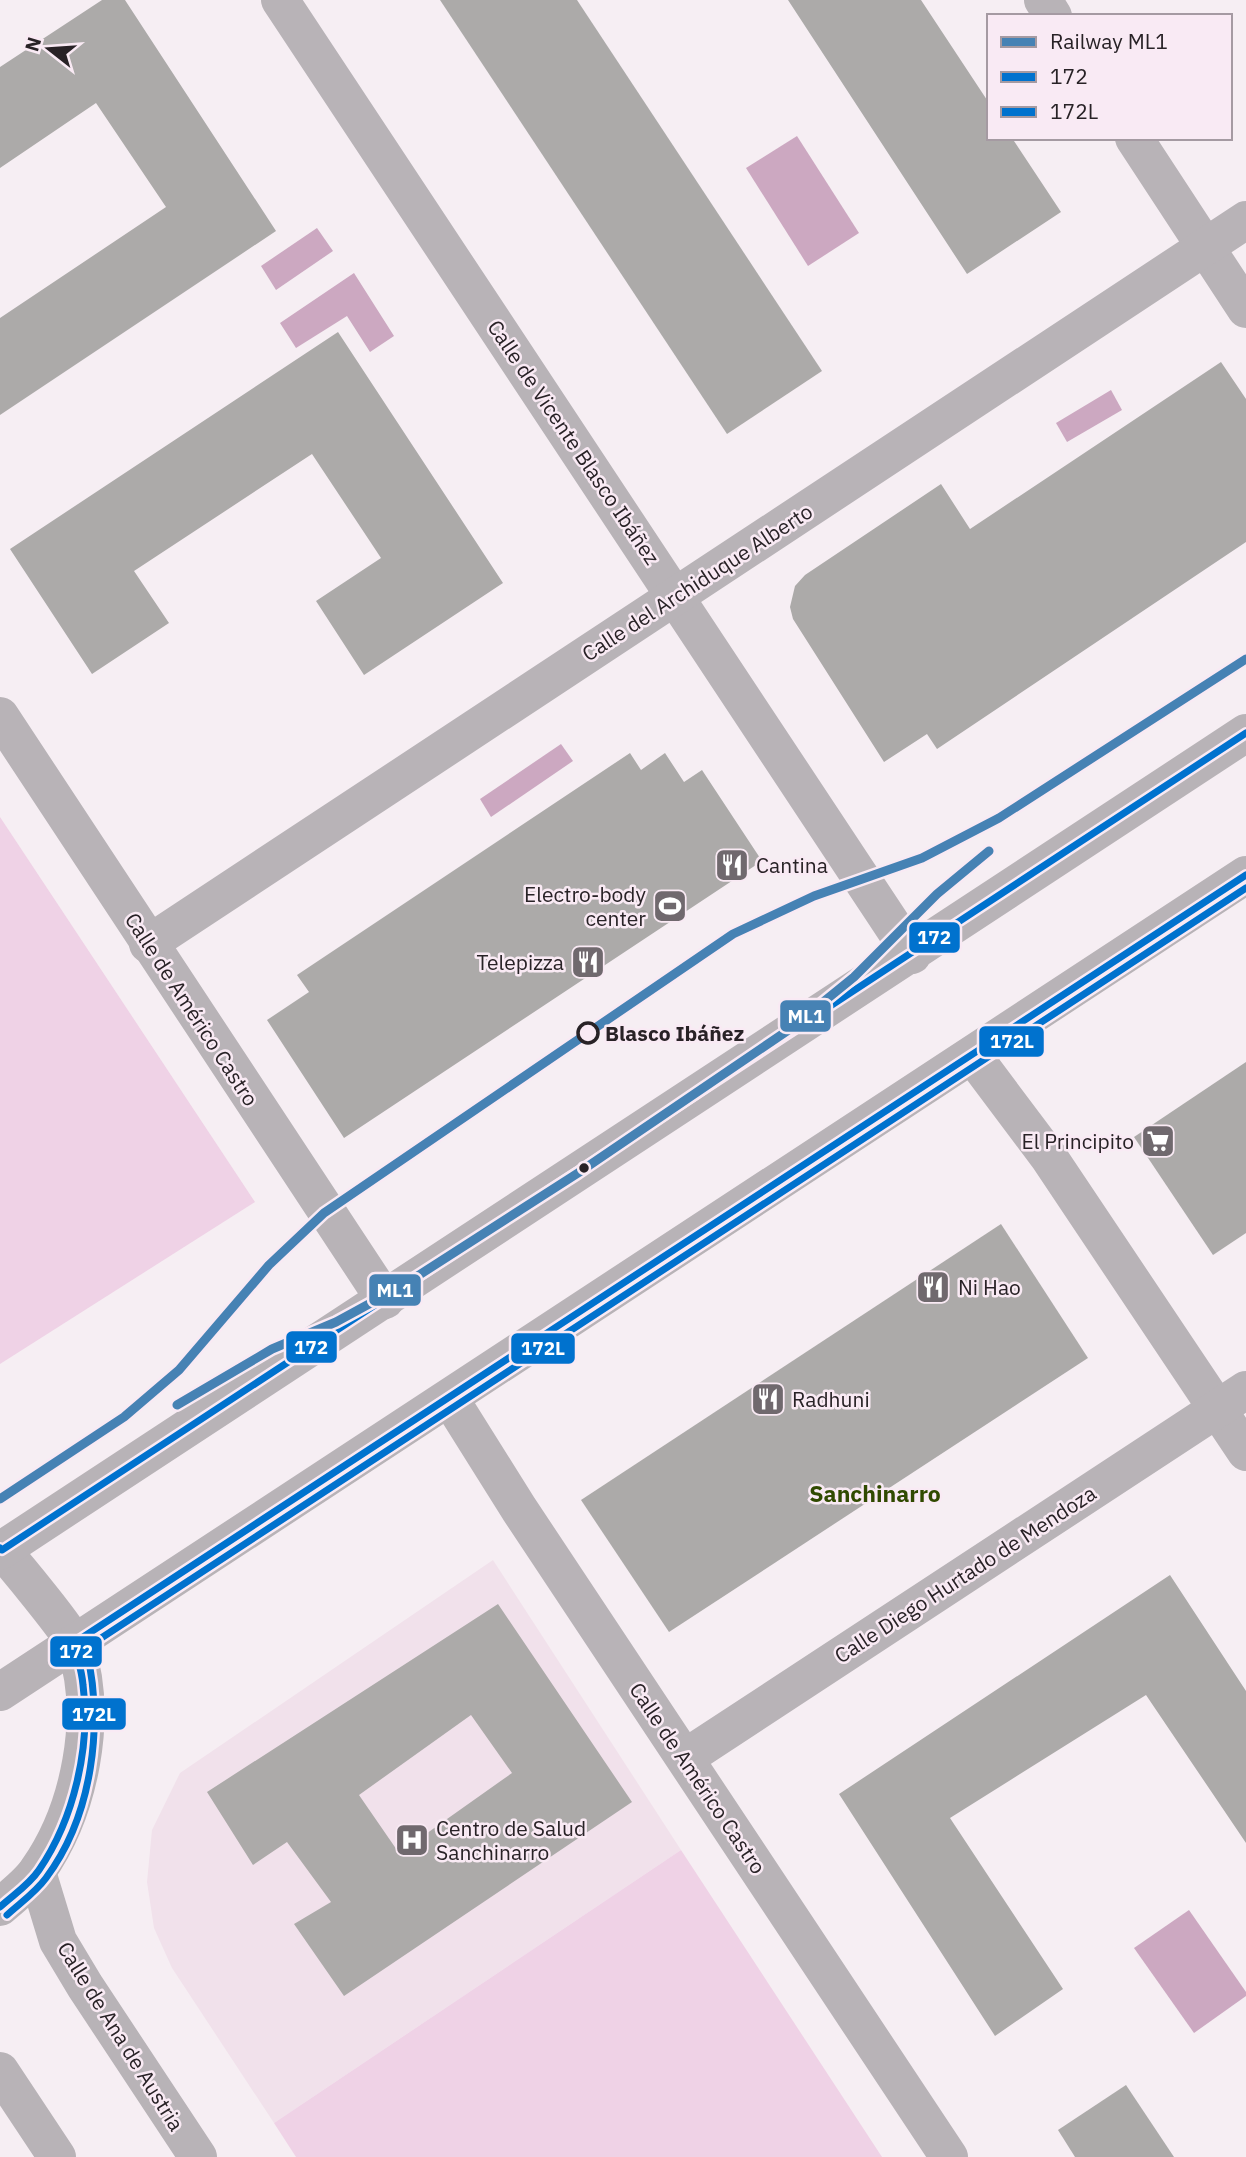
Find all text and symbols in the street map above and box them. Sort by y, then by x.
north arrow [14,14,84,84]
legend [987,14,1232,140]
text: Railway ML1 [1050,27,1168,55]
text: N [19,34,46,54]
text: 172 [1050,62,1088,90]
text: 172L [1050,97,1098,125]
street label: Calle de Vicente Blasco Ibáñez [481,314,667,570]
street label: Calle del Archiduque Alberto [576,497,818,667]
restaurant icon: Cantina [713,846,751,884]
place label: Cantina [756,851,828,879]
place label: Electro-body center [524,880,647,932]
sports icon: Electro-body center [651,887,689,925]
street label: Calle de Américo Castro [119,907,265,1111]
line badge: 172 [908,921,961,954]
text: 172 [917,925,951,949]
restaurant icon: Telepizza [569,943,607,981]
place label: Telepizza [476,948,564,976]
line badge: ML1 [779,999,832,1033]
text: ML1 [787,1004,825,1028]
place label: Blasco Ibáñez [605,1019,744,1047]
marker: Blasco Ibáñez [577,1022,599,1044]
line badge: 172L [978,1025,1045,1058]
text: 172L [990,1029,1034,1053]
supermarket icon: El Principito [1139,1122,1177,1160]
place label: El Principito [1021,1127,1134,1155]
unlabelled marker [577,1161,591,1175]
restaurant icon: Ni Hao [914,1268,952,1306]
line badge: ML1 [368,1273,422,1307]
place label: Ni Hao [958,1273,1021,1301]
text: ML1 [376,1278,414,1302]
line badge: 172 [285,1330,338,1364]
line badge: 172L [510,1332,576,1365]
text: 172 [294,1335,328,1359]
text: 172L [521,1336,565,1360]
restaurant icon: Radhuni [749,1380,787,1418]
place label: Radhuni [792,1385,870,1413]
district label: Sanchinarro [809,1478,941,1508]
street label: Calle Diego Hurtado de Mendoza [829,1479,1101,1669]
line badge: 172 [49,1635,103,1668]
text: 172 [59,1639,93,1663]
street label: Calle de Américo Castro [623,1677,773,1879]
line badge: 172L [61,1697,127,1731]
text: 172L [72,1702,116,1726]
place label: Centro de Salud Sanchinarro [436,1814,586,1866]
hospital icon: Centro de Salud Sanchinarro [393,1821,431,1859]
street label: Calle de Ana de Austria [51,1936,191,2136]

